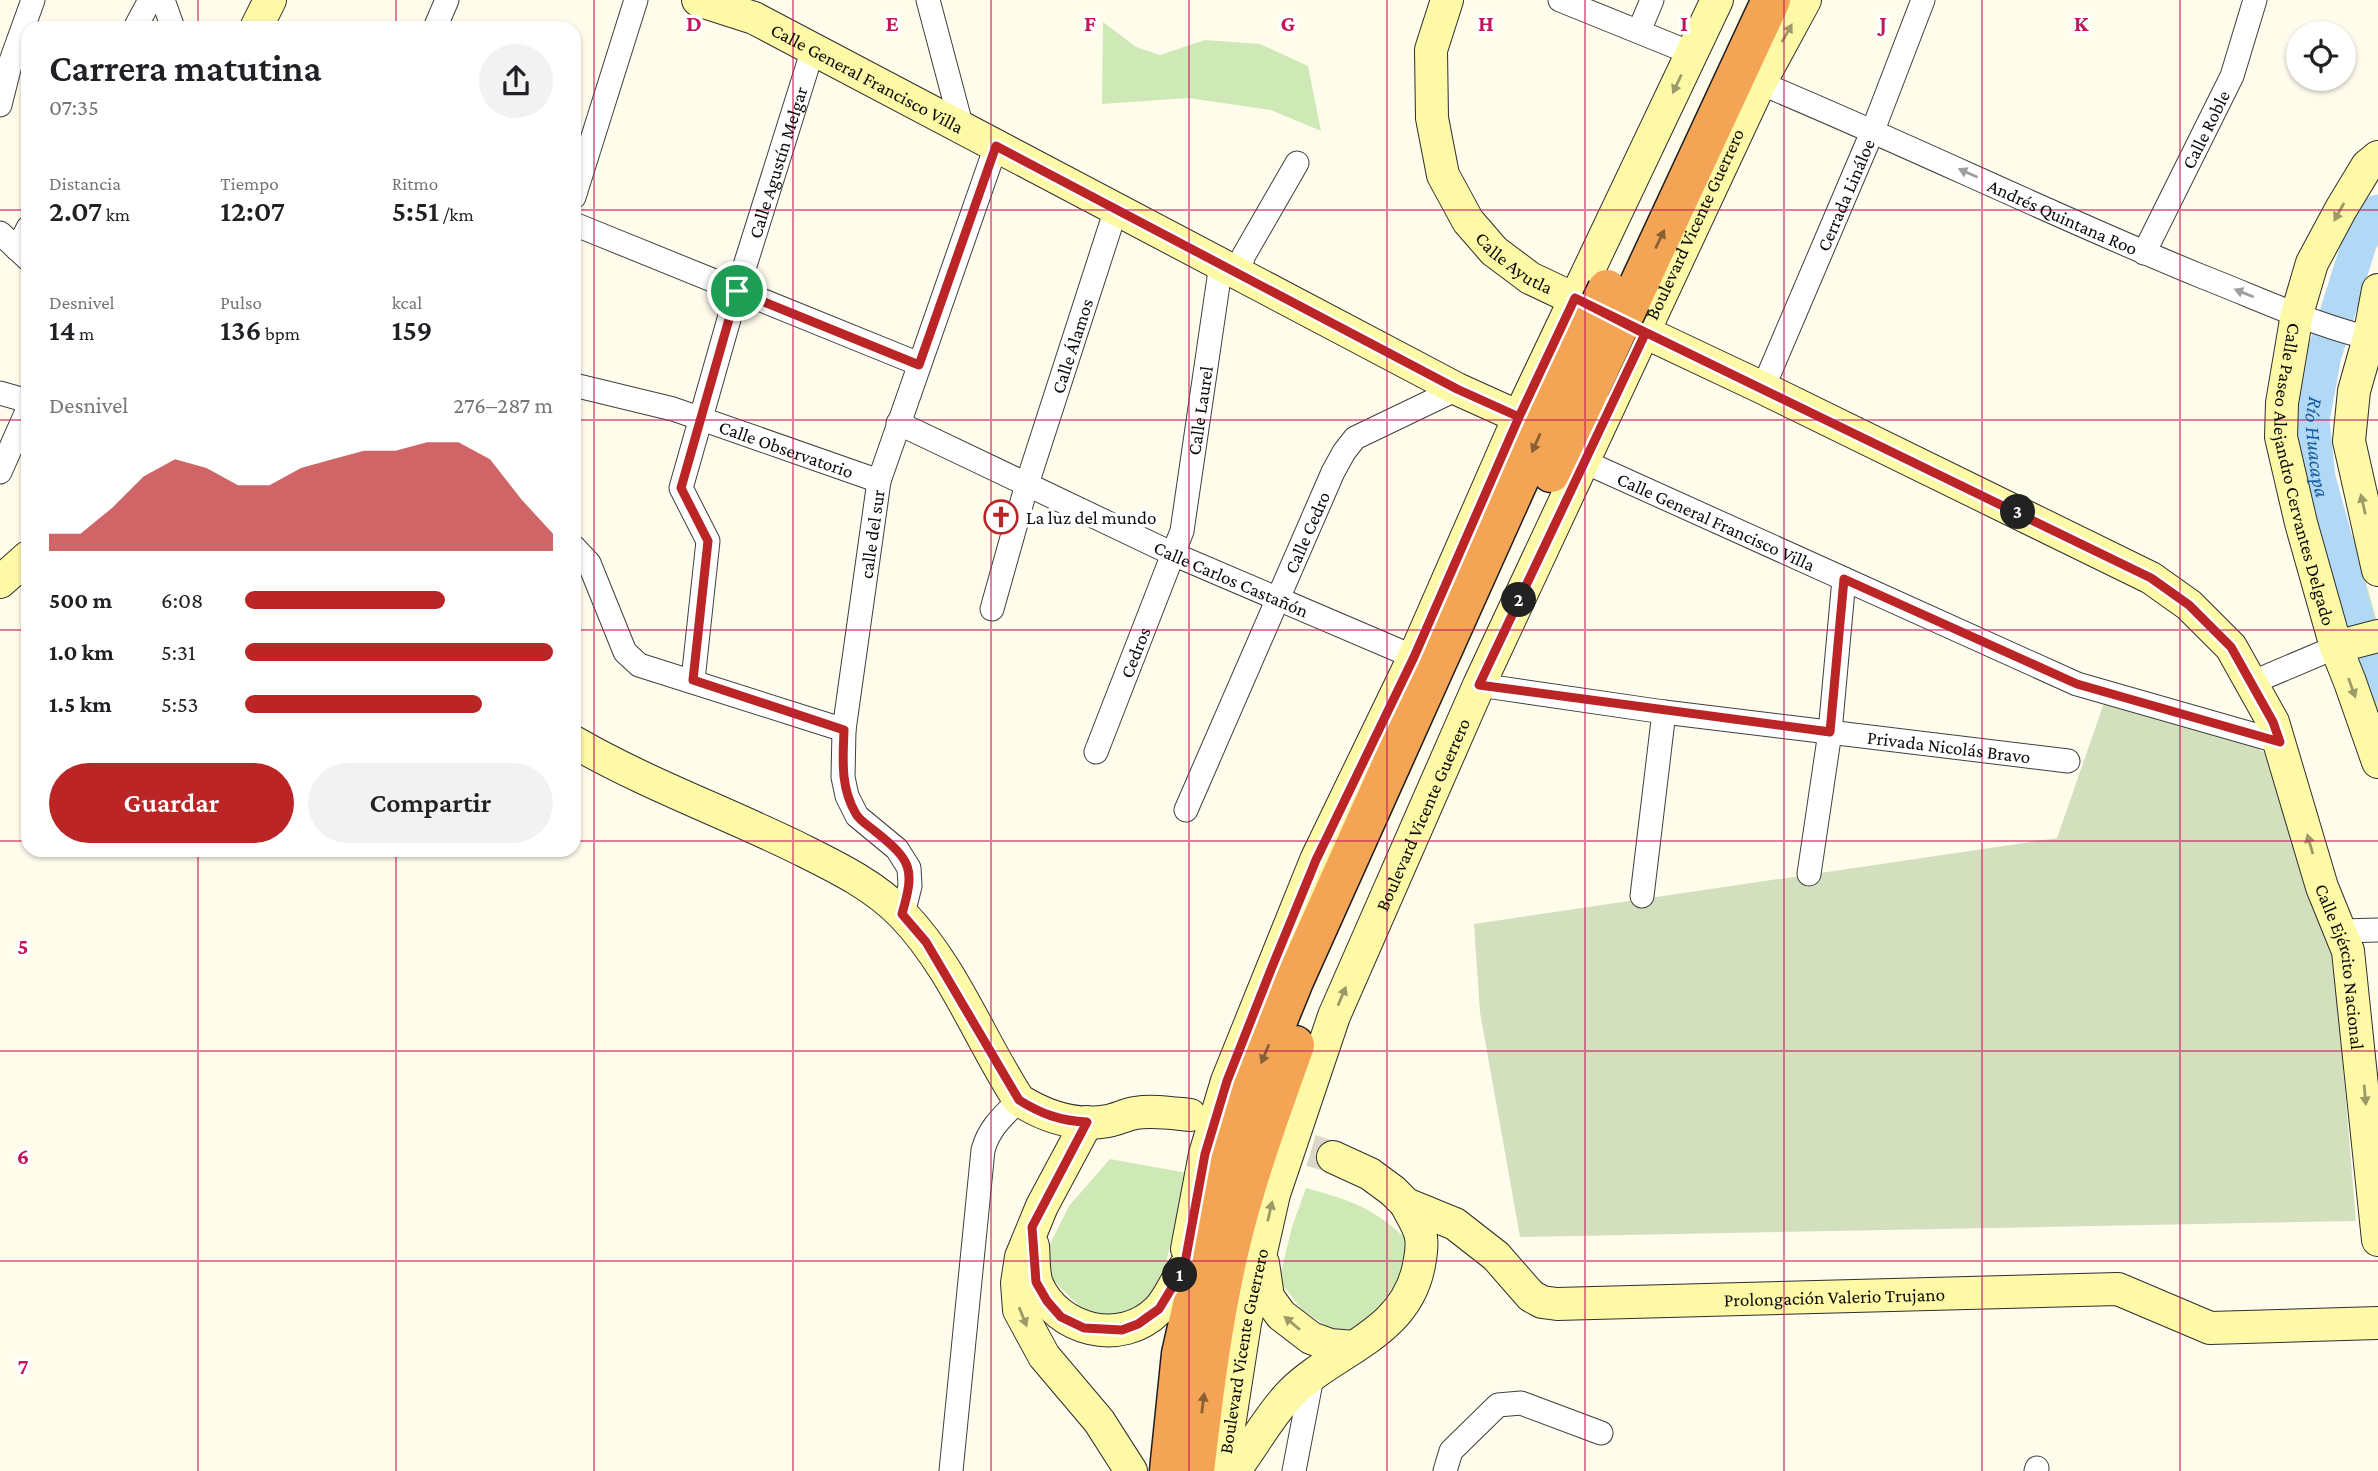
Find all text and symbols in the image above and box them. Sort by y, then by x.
text: D [686,10,702,36]
text: E [885,10,899,36]
text: F [1084,10,1096,36]
text: G [1281,10,1296,36]
text: H [1478,10,1494,36]
text: I [1680,10,1688,36]
text: J [1877,10,1887,36]
text: K [2074,10,2089,36]
street label: Calle General Francisco Villa [768,18,967,137]
map controls [2286,21,2356,91]
button: locate [2286,21,2356,91]
one-way arrow [1781,24,1793,43]
button: share [479,44,553,118]
text: Carrera matutina [49,47,322,89]
one-way arrow [1671,74,1682,94]
street label: Calle Agustín Melgar [744,83,811,241]
street label: Calle Roble [2177,87,2234,172]
text: 07:35 [49,94,99,120]
street label: Boulevard Vicente Guerrero [1641,125,1748,323]
street label: Cerrada Lináloe [1812,135,1879,254]
one-way arrow [1957,167,1978,178]
text: Distancia [49,173,121,194]
text: Tiempo [220,173,279,194]
text: Ritmo [392,173,438,194]
street label: Andrés Quintana Roo [1985,174,2141,259]
text: 2.07 [49,194,102,227]
text: 12:07 [220,194,285,227]
text: 5:51 [392,194,439,227]
one-way arrow [2333,202,2345,222]
text: km [102,204,130,225]
text: /km [439,204,474,225]
street label: Calle Ayutla [1472,227,1556,298]
one-way arrow [1654,229,1665,249]
pin [707,261,767,321]
icon: arrive [718,272,756,310]
one-way arrow [2233,287,2254,298]
text: Desnivel [49,292,115,313]
text: Pulso [220,292,262,313]
text: kcal [392,292,422,313]
street label: Calle Álamos [1047,296,1097,396]
text: 14 [49,313,76,346]
text: 136 [220,313,261,346]
text: 159 [392,313,432,346]
street label: Calle Paseo Alejandro Cervantes Delgado [2269,322,2340,628]
text: m [76,323,94,344]
text: bpm [261,323,300,344]
street label: Calle Laurel [1183,364,1217,456]
text: Desnivel [49,392,128,418]
text: 276–287 m [453,392,553,418]
water label: Río Huacapa [2300,395,2335,500]
street label: Calle Observatorio [716,415,857,482]
one-way arrow [1530,432,1541,453]
street label: Calle General Francisco Villa [1614,468,1819,575]
street label: calle del sur [855,488,888,580]
street label: Calle Cedro [1280,488,1334,576]
one-way arrow [2357,493,2368,515]
pin: 3 [2000,494,2036,530]
church icon: La luz del mundo [982,498,1020,536]
text: 3 [2013,501,2022,522]
place label: La luz del mundo [1026,507,1156,528]
street label: Calle Carlos Castañón [1151,536,1312,621]
pin: 2 [1502,582,1536,618]
text: 500 m [49,587,112,613]
text: 6:08 [161,587,203,613]
text: 2 [1514,589,1523,610]
street label: Cedros [1115,624,1154,681]
text: 1.0 km [49,639,114,665]
text: 5:31 [161,639,196,665]
one-way arrow [2347,678,2358,699]
text: 1.5 km [49,691,112,717]
text: 5:53 [161,691,199,717]
street label: Boulevard Vicente Guerrero [1371,715,1474,914]
street label: Privada Nicolás Bravo [1866,726,2032,767]
button: Guardar [49,763,294,843]
button: Compartir [308,763,553,843]
one-way arrow [2304,833,2314,854]
street label: Calle Ejército Nacional [2311,880,2369,1051]
text: 5 [17,933,29,959]
one-way arrow [1337,985,1348,1006]
one-way arrow [1259,1043,1270,1064]
one-way arrow [2359,1085,2370,1107]
text: 6 [17,1143,29,1169]
one-way arrow [1265,1200,1276,1222]
street label: Boulevard Vicente Guerrero [1214,1246,1272,1455]
pin: 1 [1162,1258,1198,1292]
text: 1 [1176,1264,1183,1285]
street label: Prolongación Valerio Trujano [1724,1283,1945,1310]
one-way arrow [1017,1307,1028,1328]
one-way arrow [1283,1316,1300,1331]
text: 7 [17,1353,29,1379]
one-way arrow [1198,1392,1209,1414]

